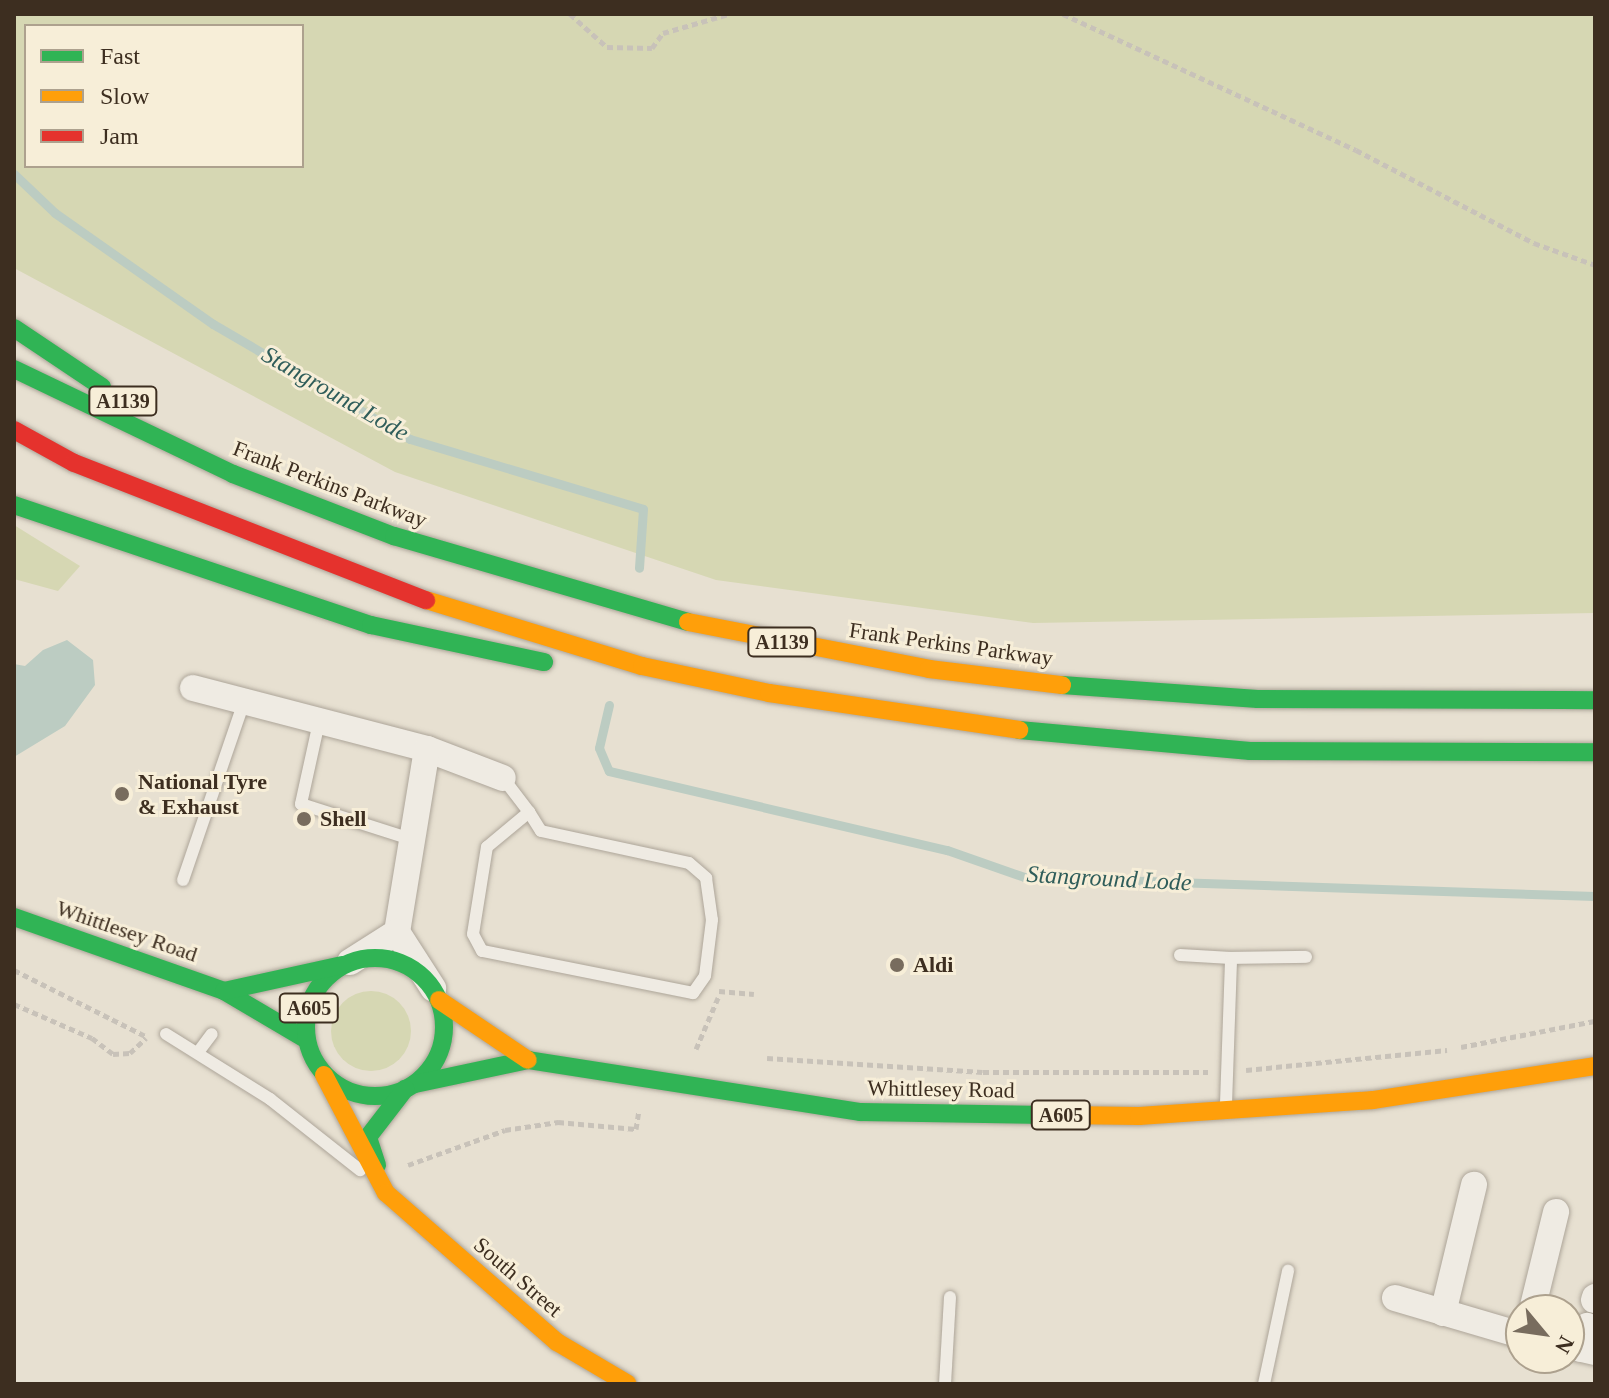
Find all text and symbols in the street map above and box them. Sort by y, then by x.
legend [24,24,304,168]
text: Fast [100,43,140,69]
text: Slow [100,83,149,109]
text: Jam [100,123,139,149]
water label: Stanground Lode [256,340,414,448]
road number: A1139 [87,385,159,417]
street label: Frank Perkins Parkway [229,435,431,533]
street label: Frank Perkins Parkway [848,617,1054,671]
road number: A1139 [746,626,818,658]
place label: National Tyre & Exhaust [138,768,267,820]
marker: National Tyre & Exhaust [113,785,131,803]
place label: Shell [320,806,366,832]
marker: Shell [295,810,313,828]
water label: Stanground Lode [1026,860,1192,898]
street label: Whittlesey Road [53,895,201,967]
place label: Aldi [913,952,953,978]
marker: Aldi [888,956,906,974]
road number: A605 [277,992,341,1024]
street label: Whittlesey Road [867,1075,1015,1103]
road number: A605 [1029,1099,1093,1131]
street label: South Street [469,1232,567,1322]
north arrow [1505,1294,1585,1374]
text: N [1550,1332,1579,1358]

